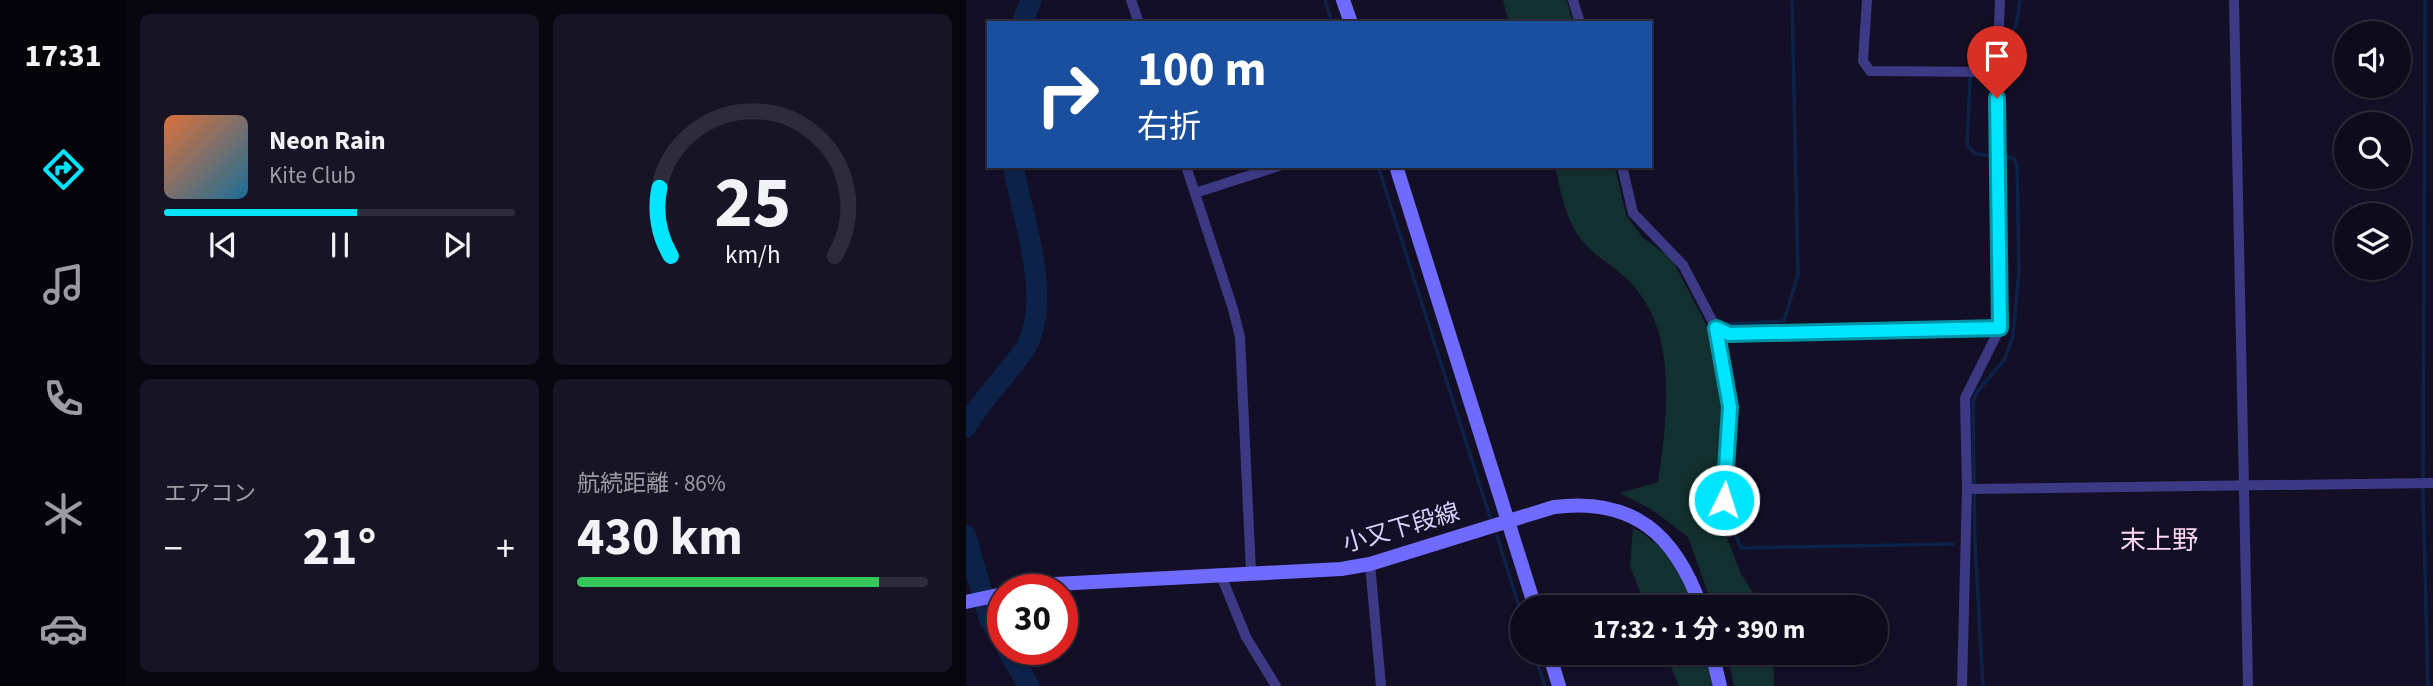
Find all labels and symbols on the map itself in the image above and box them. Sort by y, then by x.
pin [1967,26,2027,98]
position arrow [1687,463,1761,537]
street label: 小又下段線 [1339,495,1463,561]
district label: 末上野 [2120,522,2198,559]
speed limit sign: 30 [987,574,1078,665]

